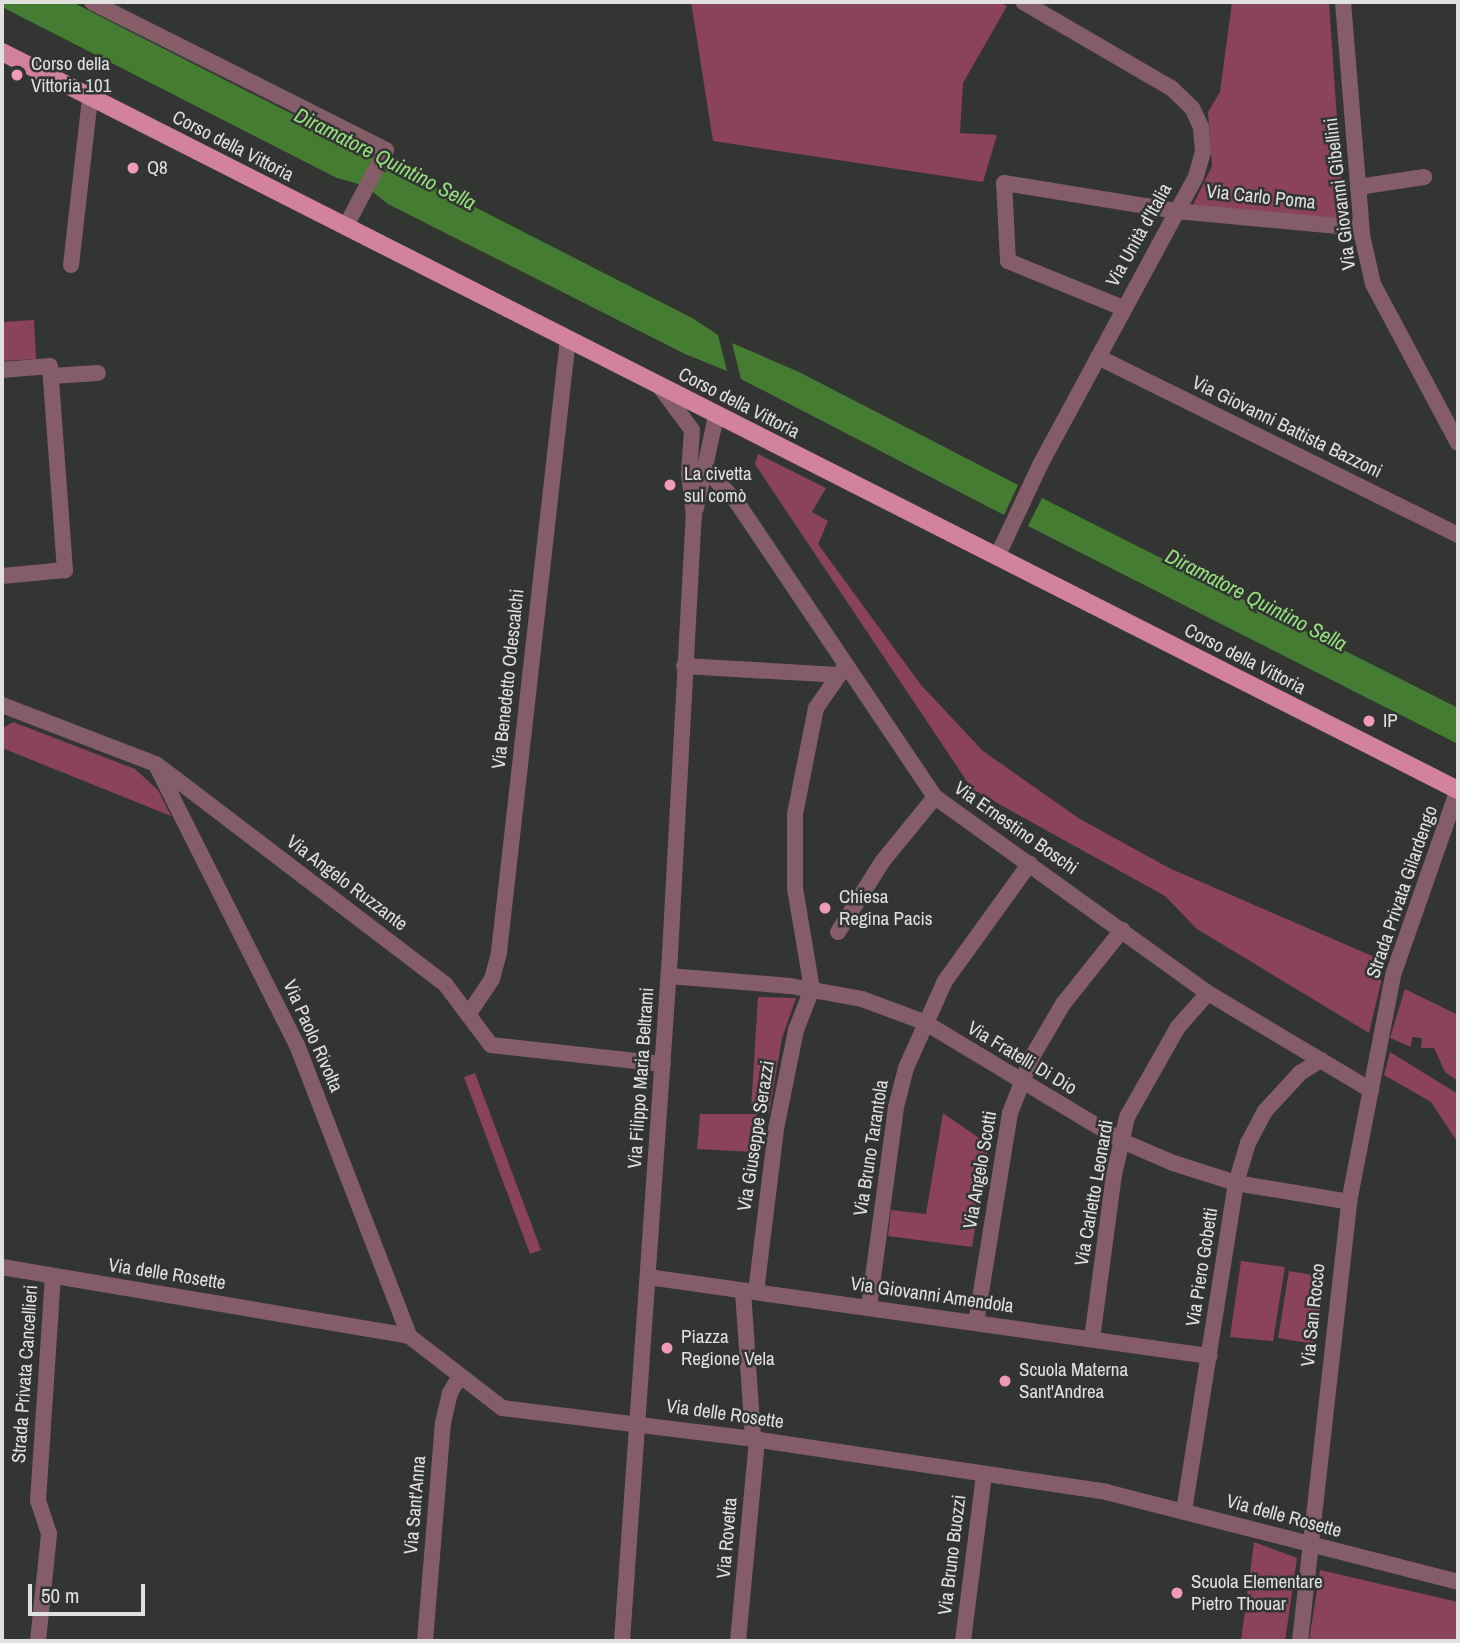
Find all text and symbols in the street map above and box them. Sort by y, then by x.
place label: Corso della Vittoria 101 [31,53,111,97]
marker: Corso della Vittoria 101 [9,67,25,83]
water label: Diramatore Quintino Sella [290,102,480,216]
street label: Corso della Vittoria [169,106,297,186]
street label: Via Giovanni Gibellini [1319,117,1361,271]
place label: Q8 [147,157,168,179]
marker: Q8 [125,160,141,176]
street label: Via Unità d'Italia [1101,179,1177,291]
street label: Via Carlo Poma [1205,180,1317,214]
street label: Corso della Vittoria [675,363,803,443]
street label: Via Giovanni Battista Bazzoni [1188,371,1386,483]
place label: La civetta sul comò [684,463,752,507]
marker: La civetta sul comò [662,477,678,493]
water label: Diramatore Quintino Sella [1161,543,1351,657]
street label: Via Benedetto Odescalchi [487,588,529,770]
street label: Corso della Vittoria [1181,619,1309,699]
place label: IP [1383,710,1398,732]
marker: IP [1361,713,1377,729]
street label: Via Ernestino Boschi [950,777,1082,879]
street label: Strada Privata Gilardengo [1362,803,1442,981]
street label: Via Angelo Ruzzante [282,830,412,936]
place label: Chiesa Regina Pacis [839,886,933,930]
marker: Chiesa Regina Pacis [817,900,833,916]
street label: Via Paolo Rivolta [278,976,348,1096]
street label: Via Filippo Maria Beltrami [623,987,659,1169]
street label: Via Fratelli Di Dio [963,1016,1081,1100]
street label: Via Giuseppe Serazzi [733,1059,779,1213]
street label: Via Bruno Tarantola [849,1078,893,1218]
street label: Via Angelo Scotti [958,1109,1002,1231]
street label: Via Carletto Leonardi [1070,1118,1118,1268]
street label: Via Piero Gobetti [1181,1206,1223,1328]
street label: Via delle Rosette [107,1253,227,1295]
street label: Via San Rocco [1296,1262,1330,1368]
street label: Via Giovanni Amendola [849,1272,1015,1318]
street label: Strada Privata Cancellieri [7,1284,43,1464]
place label: Piazza Regione Vela [681,1326,775,1370]
marker: Piazza Regione Vela [659,1340,675,1356]
place label: Scuola Materna Sant'Andrea [1019,1359,1128,1403]
marker: Scuola Materna Sant'Andrea [997,1373,1013,1389]
street label: Via delle Rosette [665,1394,785,1434]
street label: Via Sant'Anna [399,1455,431,1555]
street label: Via delle Rosette [1224,1490,1344,1542]
street label: Via Bruno Buozzi [933,1494,971,1616]
street label: Via Rovetta [712,1497,742,1579]
scale bar [32,1570,149,1614]
place label: Scuola Elementare Pietro Thouar [1191,1571,1323,1615]
text: 50 m [41,1581,79,1610]
marker: Scuola Elementare Pietro Thouar [1169,1585,1185,1601]

